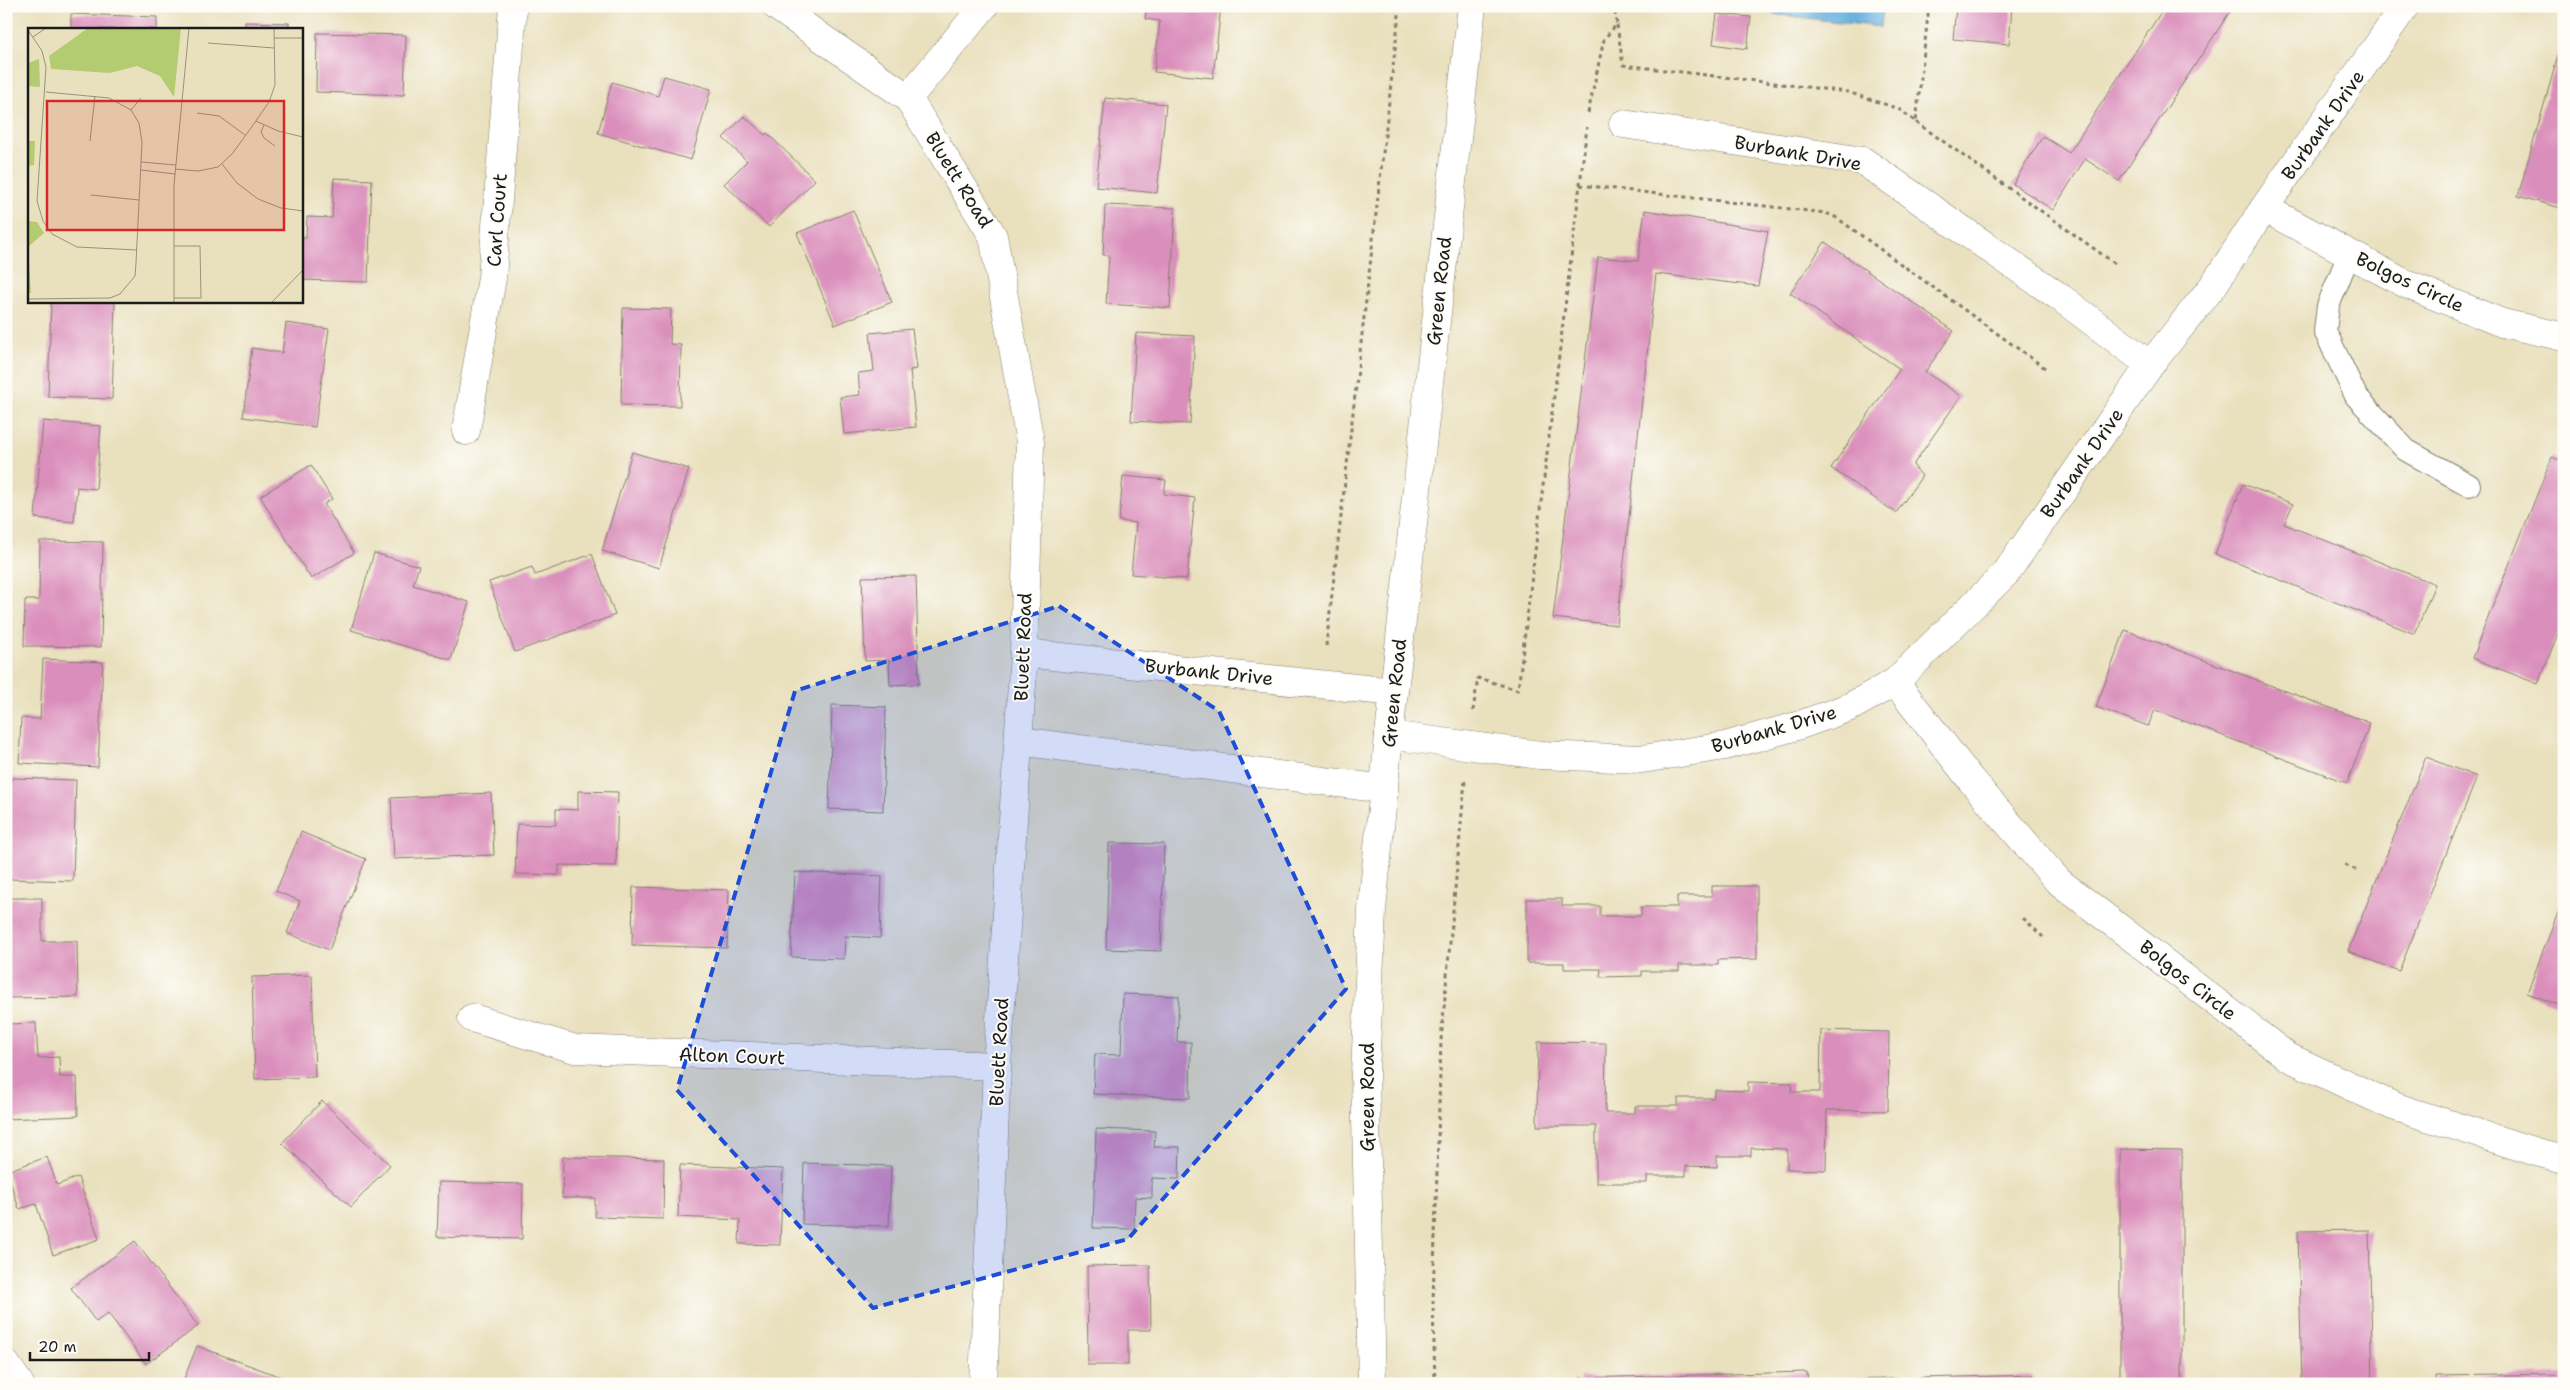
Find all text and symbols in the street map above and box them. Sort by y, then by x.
inset map [28,28,302,302]
street label: Burbank Drive [2276,65,2370,185]
street label: Bluett Road [920,127,998,233]
street label: Burbank Drive [1732,129,1864,177]
street label: Carl Court [481,172,513,268]
street label: Green Road [1421,235,1457,347]
street label: Bolgos Circle [2352,246,2468,318]
street label: Burbank Drive [2035,403,2129,523]
street label: Bluett Road [1009,592,1037,702]
street label: Green Road [1376,637,1412,749]
street label: Burbank Drive [1144,653,1274,691]
street label: Burbank Drive [1709,699,1839,759]
street label: Bolgos Circle [2134,934,2242,1026]
street label: Bluett Road [984,997,1014,1107]
street label: Alton Court [678,1042,786,1070]
street label: Green Road [1355,1042,1380,1152]
scale bar [30,1330,149,1362]
text: 20 m [38,1337,77,1357]

